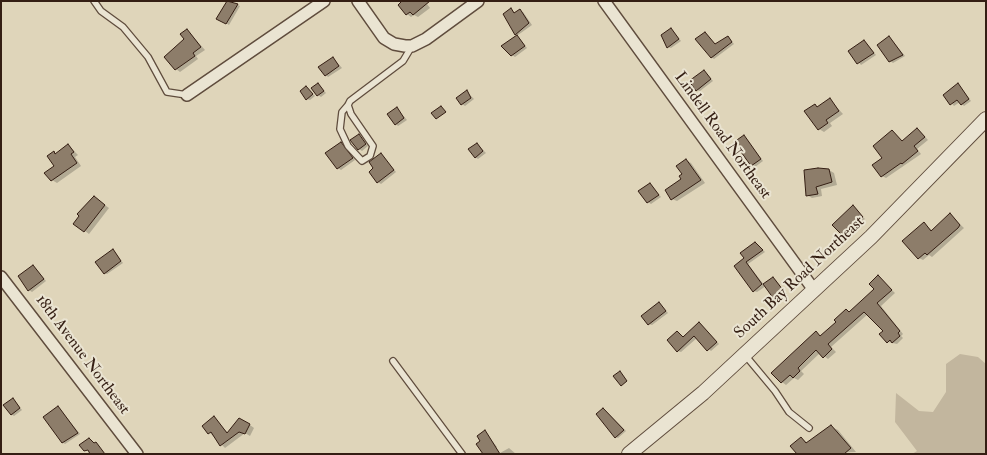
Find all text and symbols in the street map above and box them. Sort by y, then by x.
street label: Lindell Road Northeast [670,69,774,203]
street label: South Bay Road Northeast [731,213,869,343]
street label: 18th Avenue Northeast [31,291,133,419]

